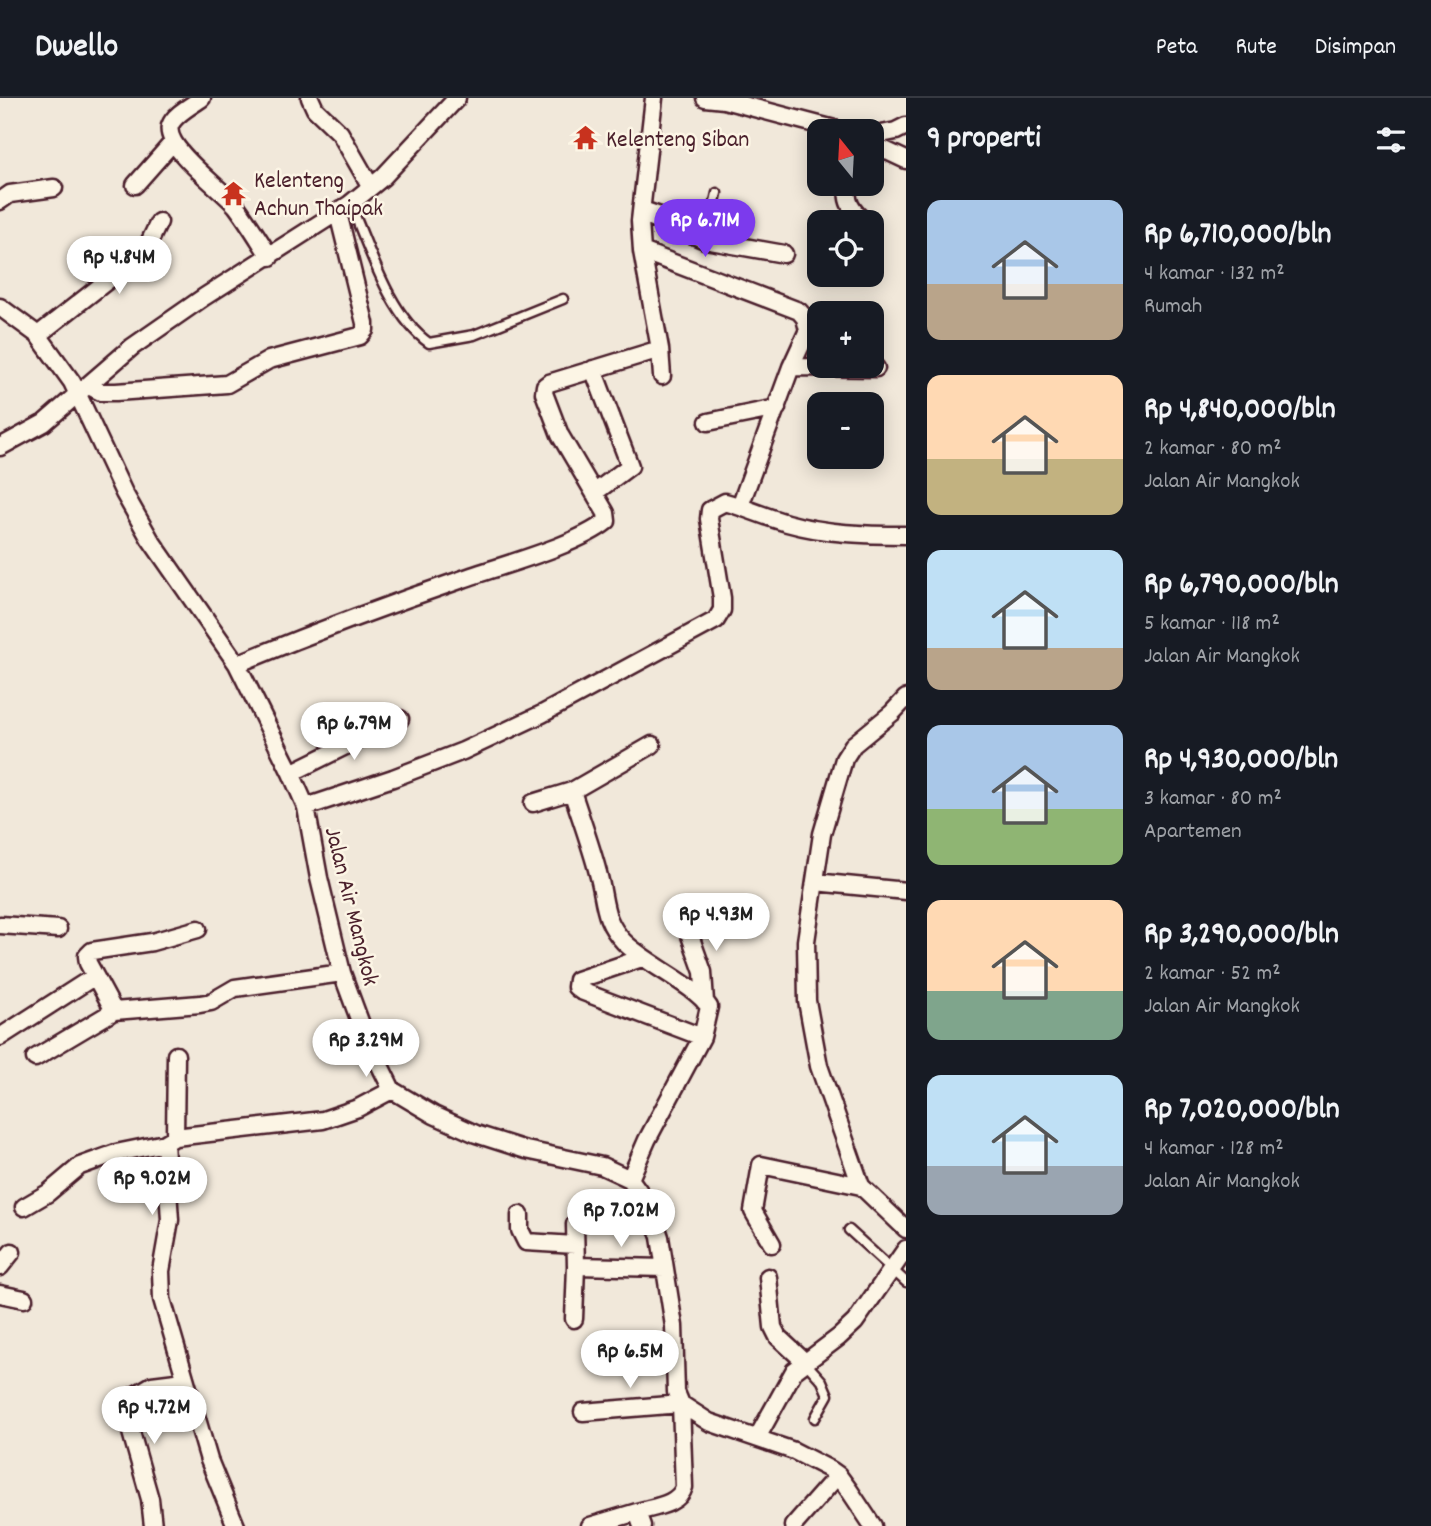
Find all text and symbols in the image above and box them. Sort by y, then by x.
text: Dwello [35,25,118,72]
text: Peta [1156,31,1197,65]
text: Rute [1235,31,1277,65]
text: Disimpan [1315,31,1396,65]
north arrow [807,119,884,196]
map controls [807,119,884,469]
text: 9 properti [927,119,1041,162]
icon: filters [1372,121,1410,159]
temple icon: Kelenteng Siban [572,124,600,152]
place label: Kelenteng Siban [606,124,749,158]
place label: Kelenteng Achun Thaipak [254,165,383,227]
temple icon: Kelenteng Achun Thaipak [220,179,248,207]
pin: Rp 6.71M [633,200,777,259]
text: Rp 6.71M [670,205,740,238]
button: locate [807,210,884,287]
text: Rp 6,710,000/bln [1144,215,1331,258]
icon: home [983,228,1067,312]
pin: Rp 4.84M [47,236,191,296]
text: Rp 4.84M [83,242,155,275]
text: 4 kamar · 132 m² [1144,258,1285,291]
text: Rumah [1144,291,1202,324]
button: + [807,301,884,378]
text: Rp 4,840,000/bln [1144,390,1336,433]
button: − [807,392,884,469]
icon: home [983,403,1067,487]
text: 2 kamar · 80 m² [1144,433,1282,466]
text: Jalan Air Mangkok [1144,466,1300,499]
text: Rp 6,790,000/bln [1144,565,1339,608]
icon: home [983,578,1067,662]
text: 5 kamar · 118 m² [1144,608,1280,641]
text: Jalan Air Mangkok [1144,641,1300,674]
pin: Rp 6.79M [282,702,426,762]
text: Rp 6.79M [317,708,391,741]
text: Rp 4,930,000/bln [1144,740,1338,783]
icon: home [983,753,1067,837]
text: 3 kamar · 80 m² [1144,783,1282,816]
text: Apartemen [1144,816,1242,849]
street label: Jalan Air Mangkok [314,824,386,990]
pin: Rp 4.93M [644,894,788,953]
text: Rp 4.93M [679,899,753,932]
text: Rp 3,290,000/bln [1144,915,1339,958]
icon: home [983,928,1067,1012]
text: 2 kamar · 52 m² [1144,958,1281,991]
text: Jalan Air Mangkok [1144,991,1300,1024]
pin: Rp 3.29M [294,1020,438,1079]
text: Rp 3.29M [328,1025,404,1058]
text: Rp 7,020,000/bln [1144,1090,1340,1133]
icon: home [983,1103,1067,1187]
text: 4 kamar · 128 m² [1144,1133,1284,1166]
pin: Rp 9.02M [80,1158,224,1217]
text: Rp 9.02M [113,1163,191,1196]
text: Jalan Air Mangkok [1144,1166,1300,1199]
pin: Rp 7.02M [549,1190,693,1249]
text: Rp 7.02M [583,1195,659,1228]
pin: Rp 6.5M [565,1330,695,1390]
text: Rp 6.5M [597,1336,663,1369]
pin: Rp 4.72M [82,1386,226,1446]
text: Rp 4.72M [118,1392,190,1425]

